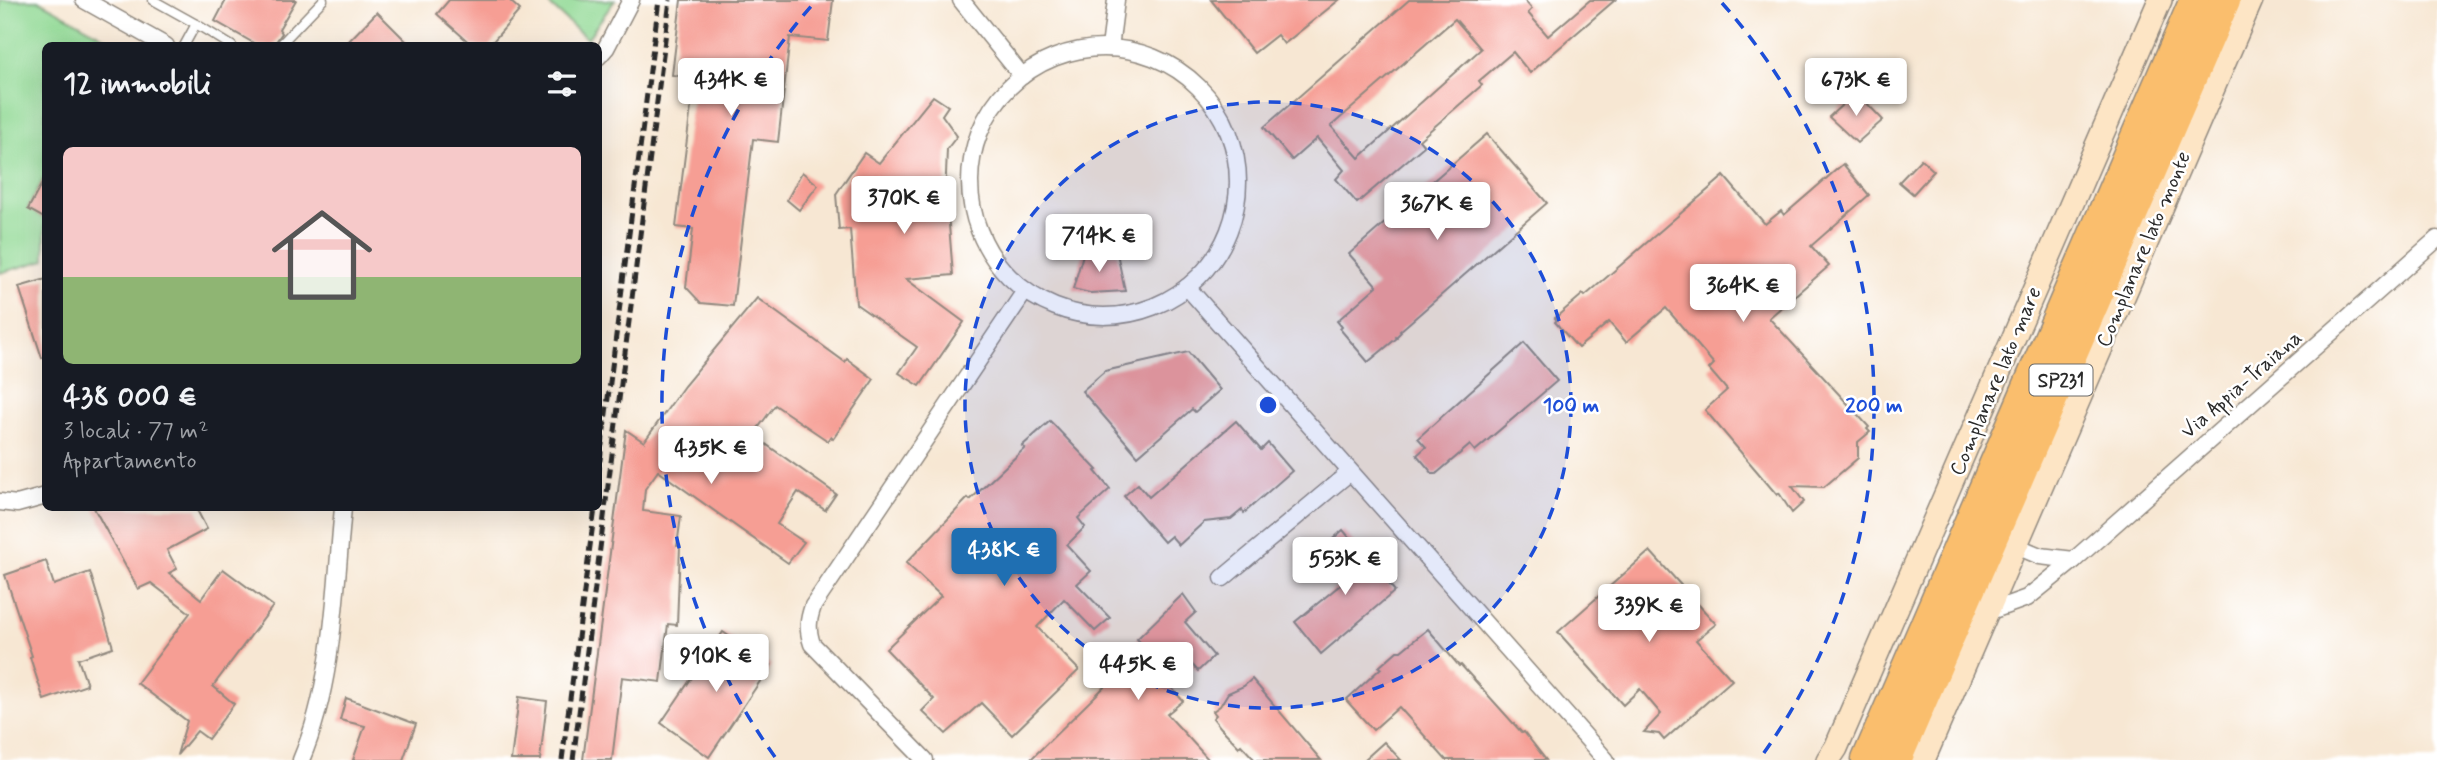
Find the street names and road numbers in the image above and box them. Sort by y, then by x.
street label: Complanare lato monte [2090,147,2198,352]
street label: Complanare lato mare [1943,283,2048,480]
street label: Via Appia-Traiana [2175,324,2309,446]
road number: SP231 [2030,364,2092,396]

